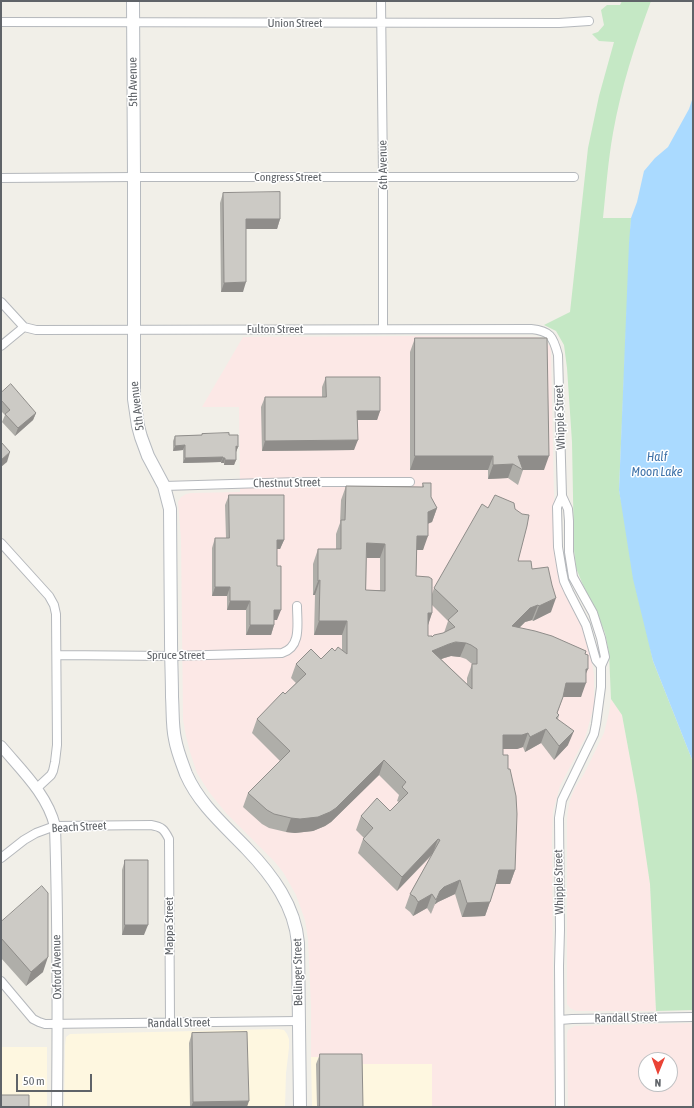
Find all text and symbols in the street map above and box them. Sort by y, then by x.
street label: Union Street [267,16,323,30]
street label: 5th Avenue [125,57,141,107]
street label: 6th Avenue [375,140,391,190]
street label: Congress Street [254,170,322,184]
street label: Fulton Street [247,322,303,336]
street label: 5th Avenue [127,380,147,432]
street label: Whipple Street [552,384,568,450]
water label: Half Moon Lake [631,449,683,480]
street label: Chestnut Street [253,475,321,491]
street label: Spruce Street [147,648,205,662]
street label: Beach Street [51,818,107,836]
street label: Whipple Street [551,849,567,915]
street label: Mappa Street [162,897,176,955]
street label: Oxford Avenue [49,934,65,1000]
street label: Bellinger Street [290,938,306,1006]
street label: Randall Street [594,1010,658,1026]
street label: Randall Street [147,1015,211,1031]
north arrow [638,1052,678,1092]
scale bar [18,1066,94,1092]
text: 50 m [23,1074,45,1088]
text: N [654,1077,661,1089]

